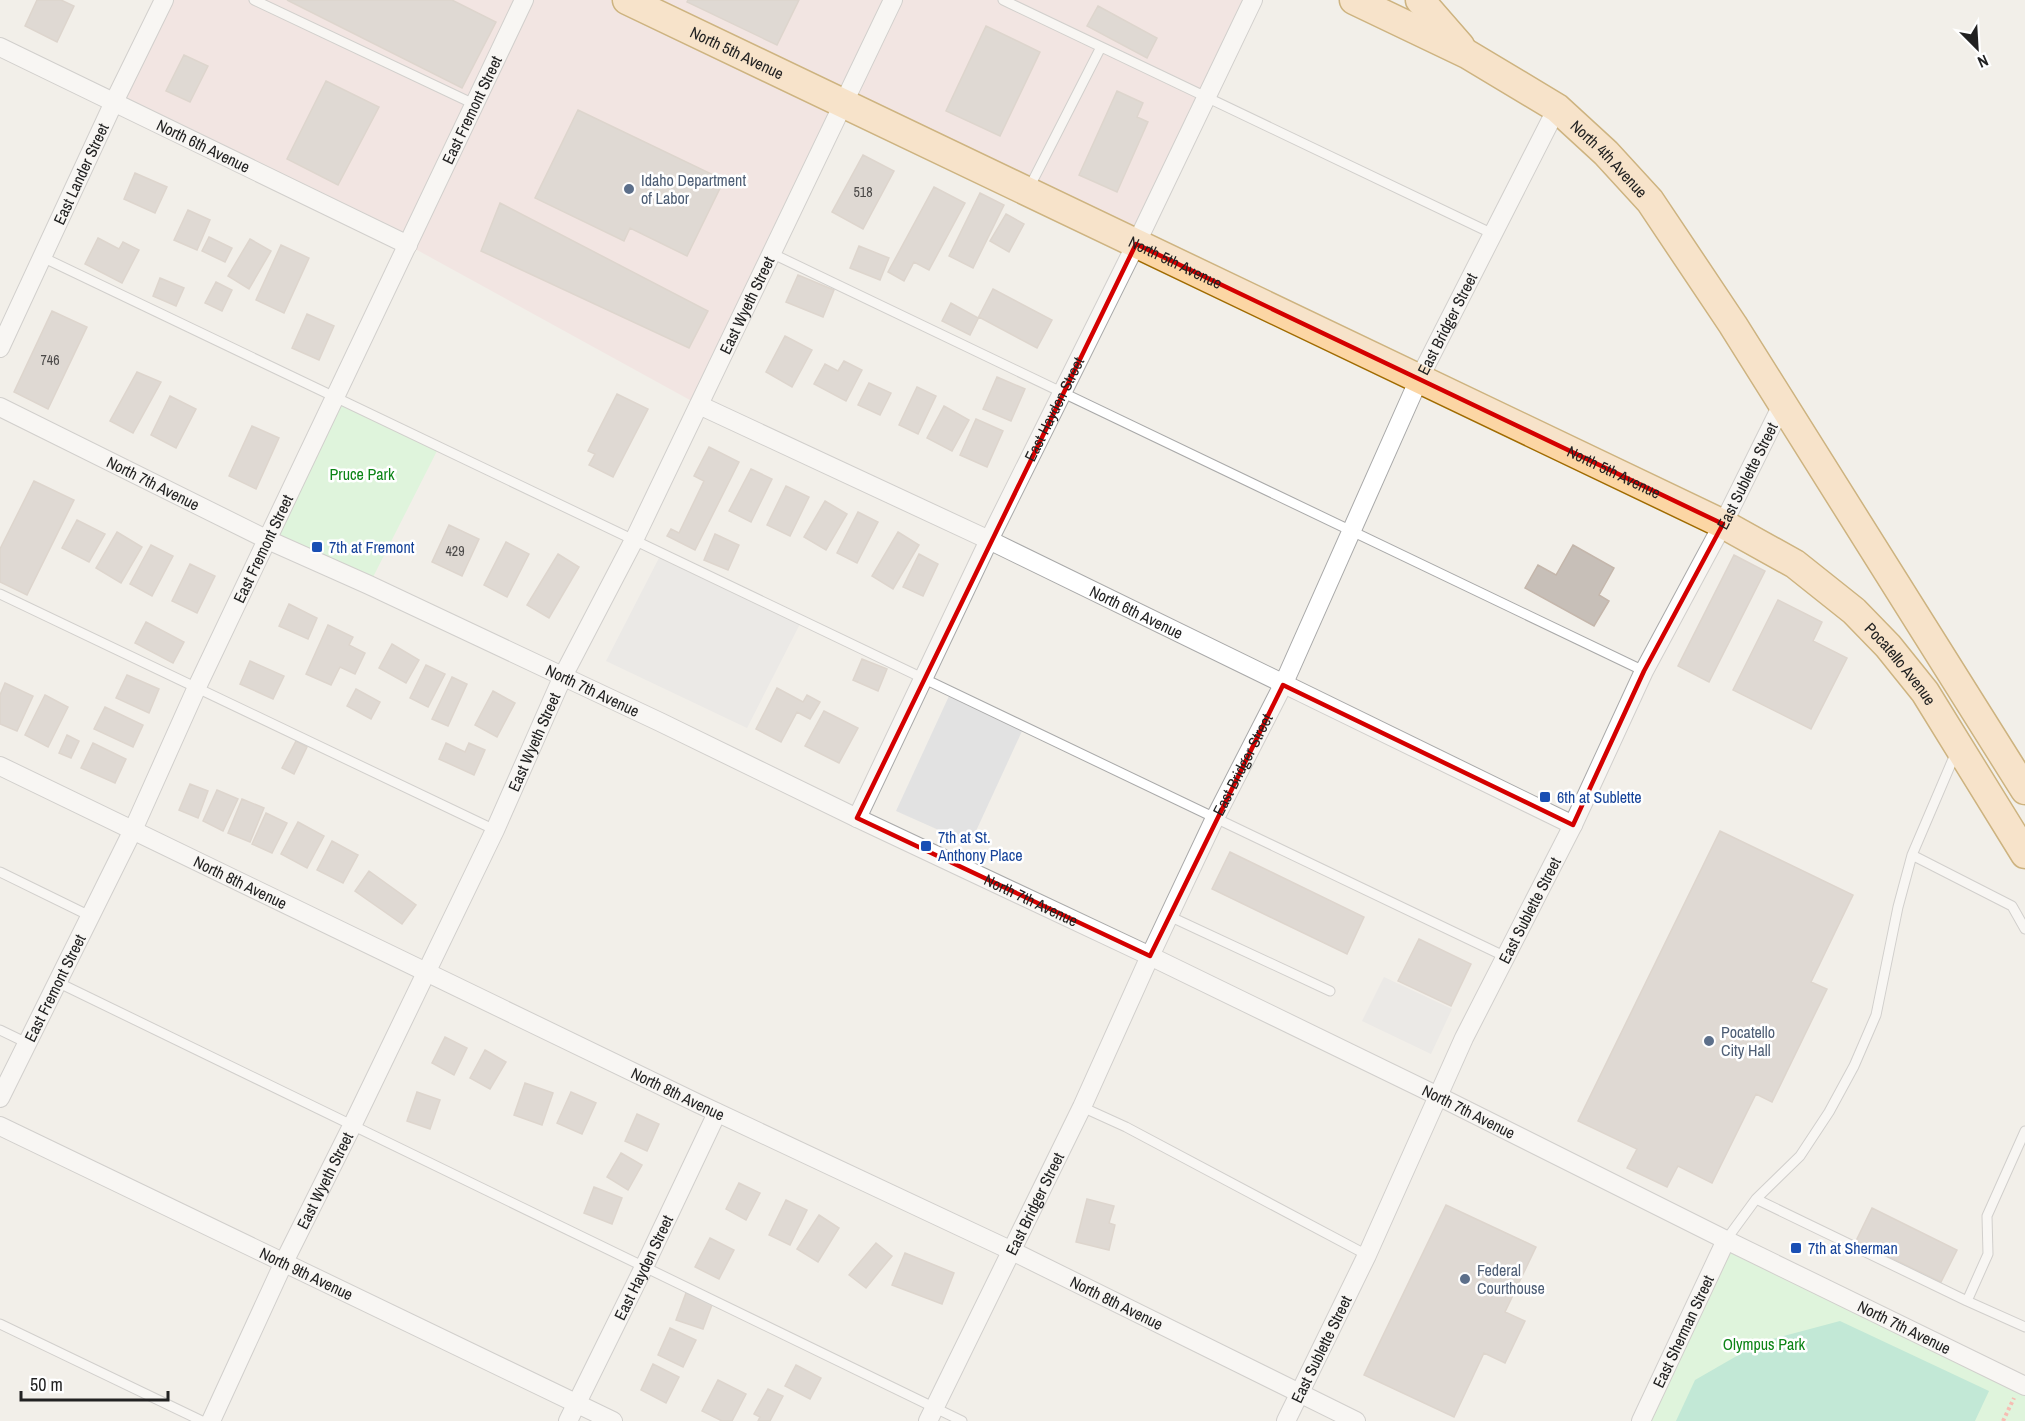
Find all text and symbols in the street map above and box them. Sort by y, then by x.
north arrow [1947,18,2007,78]
street label: North 5th Avenue [687,21,787,84]
text: N [1974,50,1992,74]
street label: East Fremont Street [437,52,507,168]
street label: North 6th Avenue [153,114,254,178]
street label: North 4th Avenue [1566,115,1653,202]
street label: East Lander Street [48,119,114,228]
place label: Idaho Department of Labor [641,169,746,209]
marker: Idaho Department of Labor [622,182,636,196]
house number: 518 [853,183,873,201]
street label: North 5th Avenue [1125,230,1226,294]
street label: East Wyeth Street [714,252,780,358]
street label: East Bridger Street [1412,269,1482,379]
house number: 746 [40,351,60,369]
street label: East Hayden Street [1019,353,1089,465]
street label: East Sublette Street [1711,418,1783,533]
street label: North 5th Avenue [1564,440,1664,504]
street label: North 7th Avenue [103,451,203,515]
park label: Pruce Park [330,463,395,485]
street label: East Fremont Street [228,491,298,607]
place label: 7th at Fremont [329,536,415,558]
marker: 7th at Fremont [310,540,324,554]
house number: 429 [445,542,465,560]
street label: North 6th Avenue [1086,580,1187,644]
street label: Pocatello Avenue [1860,618,1941,709]
street label: North 7th Avenue [542,659,643,722]
street label: East Wyeth Street [502,689,565,795]
street label: East Bridger Street [1207,709,1278,819]
place label: 6th at Sublette [1557,786,1642,808]
marker: 6th at Sublette [1538,790,1552,804]
place label: 7th at St. Anthony Place [937,826,1023,866]
marker: 7th at St. Anthony Place [919,839,933,853]
street label: North 8th Avenue [190,850,291,914]
street label: East Sublette Street [1493,853,1566,967]
street label: North 7th Avenue [981,868,1082,932]
street label: East Fremont Street [19,930,91,1045]
place label: Pocatello City Hall [1721,1021,1775,1061]
marker: Pocatello City Hall [1702,1034,1716,1048]
street label: North 8th Avenue [628,1062,728,1126]
street label: North 7th Avenue [1419,1079,1519,1144]
street label: East Wyeth Street [291,1128,358,1233]
street label: East Bridger Street [1000,1148,1069,1259]
street label: East Hayden Street [609,1211,678,1324]
place label: 7th at Sherman [1808,1237,1898,1259]
marker: 7th at Sherman [1789,1241,1803,1255]
street label: North 9th Avenue [256,1242,357,1305]
place label: Federal Courthouse [1477,1259,1545,1299]
street label: North 8th Avenue [1066,1270,1167,1335]
street label: East Sherman Street [1647,1271,1719,1391]
marker: Federal Courthouse [1458,1272,1472,1286]
street label: East Sublette Street [1286,1291,1357,1406]
street label: North 7th Avenue [1854,1295,1955,1359]
park label: Olympus Park [1723,1333,1806,1355]
scale bar [21,1364,168,1402]
text: 50 m [30,1372,63,1397]

